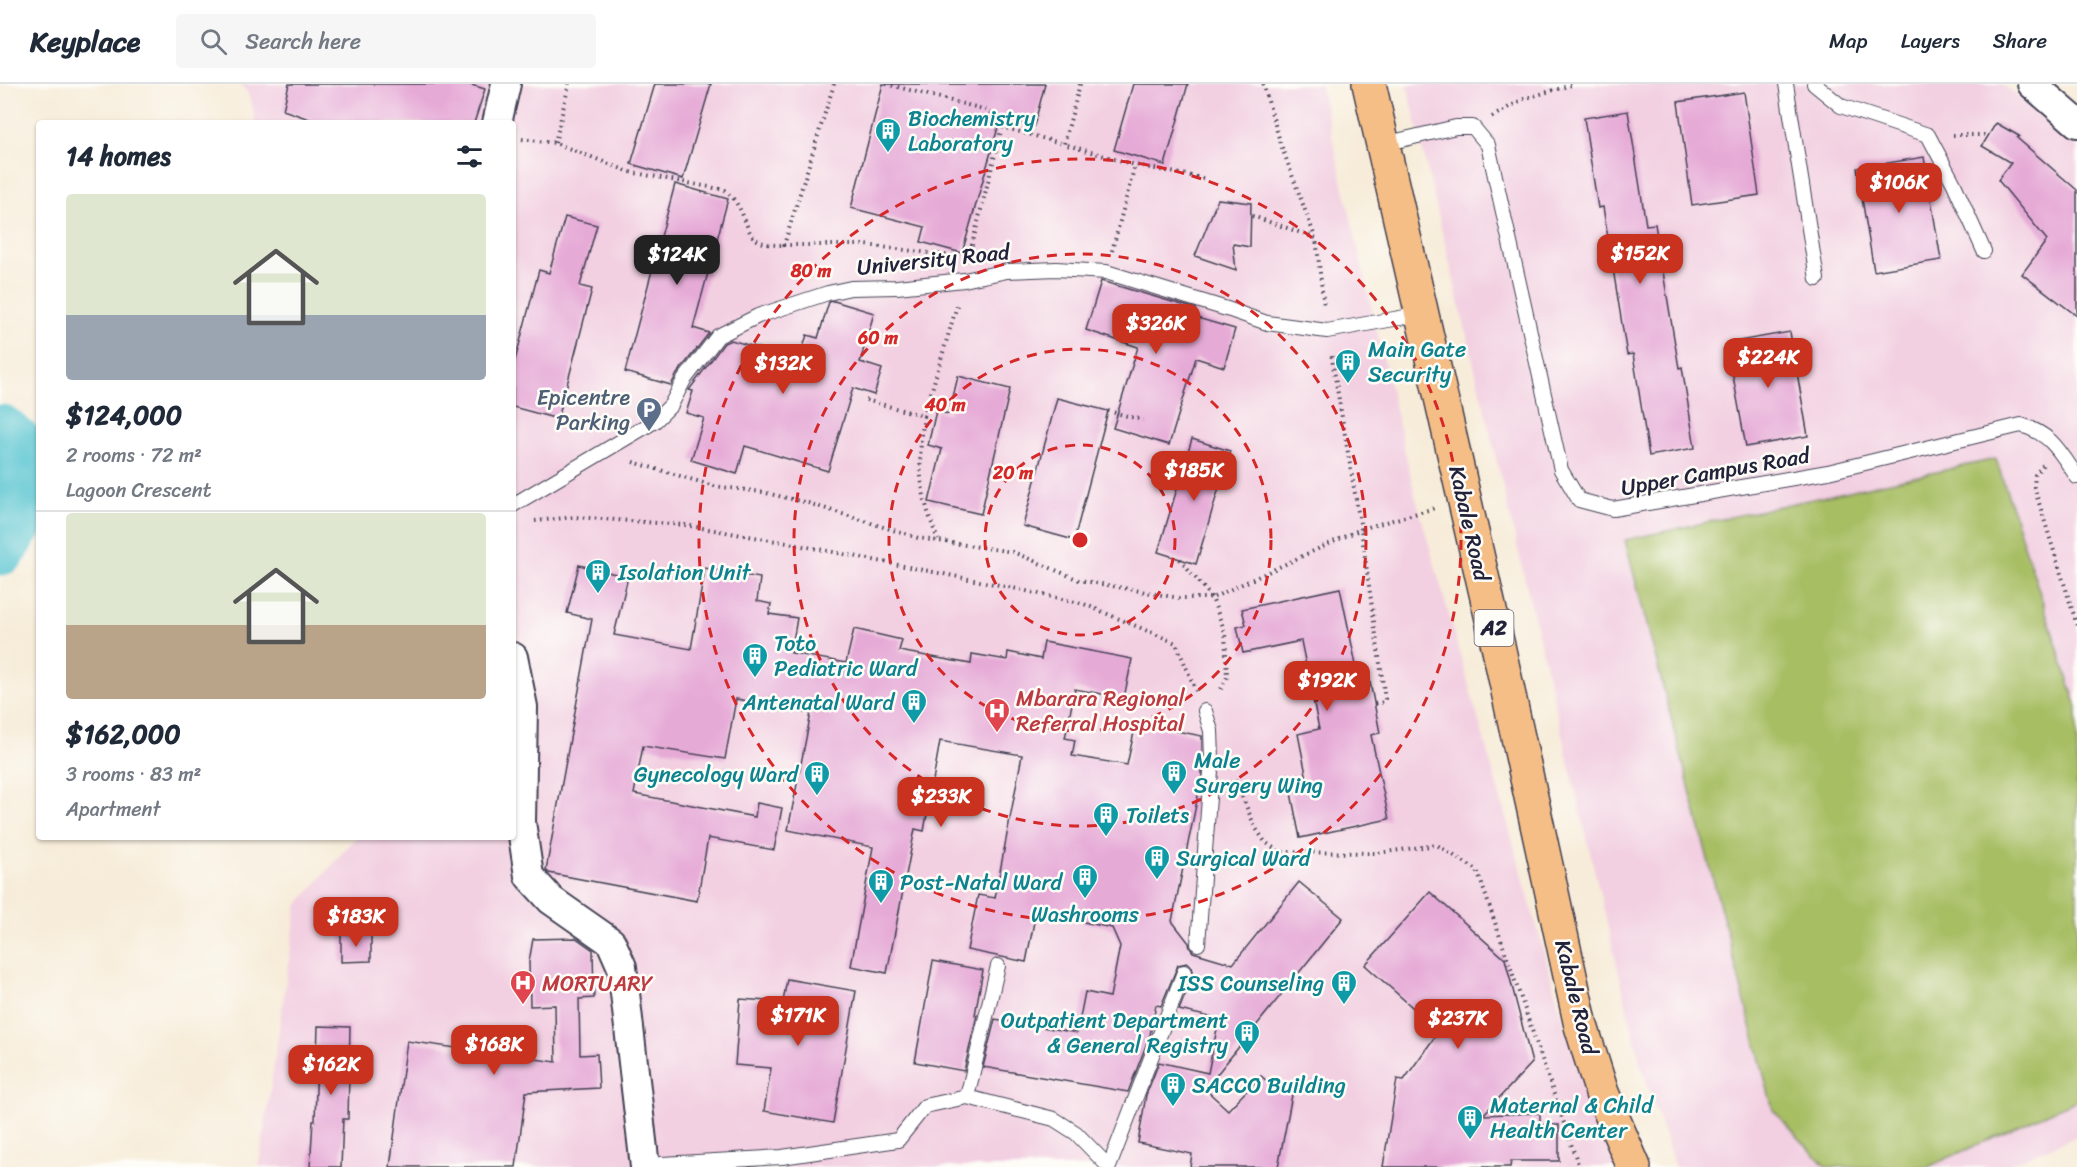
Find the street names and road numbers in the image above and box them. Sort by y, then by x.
street label: University Road [855,232,1013,287]
street label: Upper Campus Road [1618,435,1814,507]
street label: Kabale Road [1437,462,1502,586]
road number: A2 [1474,610,1514,646]
street label: Kabale Road [1543,935,1610,1060]

